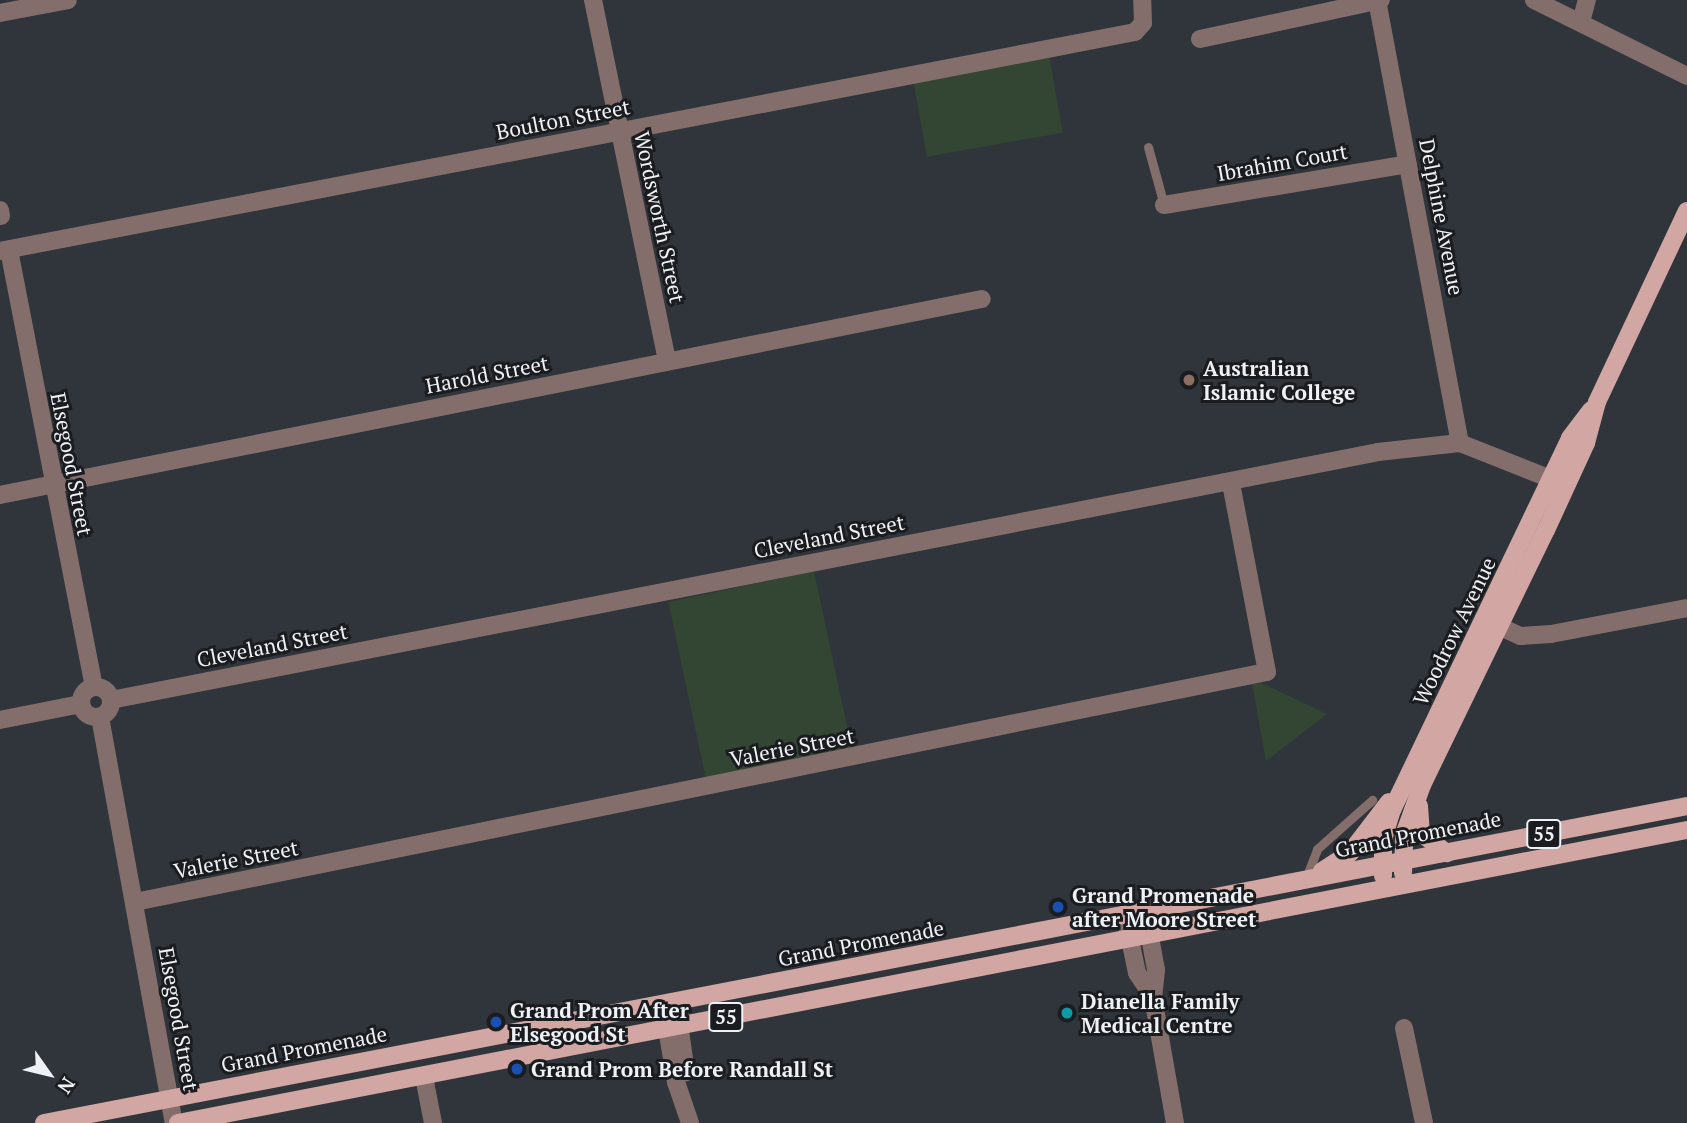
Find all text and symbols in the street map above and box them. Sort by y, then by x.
street label: Boulton Street [494,94,632,144]
street label: Wordsworth Street [630,129,690,305]
street label: Delphine Avenue [1414,136,1470,298]
street label: Ibrahim Court [1215,138,1349,186]
street label: Harold Street [423,350,551,398]
place label: Australian Islamic College [1203,355,1355,405]
marker: Australian Islamic College [1181,372,1197,388]
street label: Elsegood Street [46,390,98,538]
street label: Cleveland Street [751,509,907,563]
street label: Woodrow Avenue [1407,553,1501,709]
street label: Cleveland Street [194,618,350,672]
street label: Valerie Street [728,723,856,771]
street label: Grand Promenade [1333,806,1503,862]
road number: 55 [1525,818,1563,849]
street label: Valerie Street [172,835,300,883]
place label: Grand Promenade after Moore Street [1072,882,1256,932]
marker: Grand Promenade after Moore Street [1050,899,1066,915]
street label: Grand Promenade [776,915,946,971]
street label: Elsegood Street [154,945,204,1093]
place label: Dianella Family Medical Centre [1081,988,1239,1038]
place label: Grand Prom After Elsegood St [510,997,689,1047]
road number: 55 [707,1001,745,1032]
marker: Dianella Family Medical Centre [1059,1005,1075,1021]
marker: Grand Prom After Elsegood St [488,1014,504,1030]
street label: Grand Promenade [219,1021,389,1077]
north arrow [14,1039,84,1109]
place label: Grand Prom Before Randall St [531,1056,833,1082]
marker: Grand Prom Before Randall St [509,1061,525,1077]
text: N [52,1073,81,1099]

